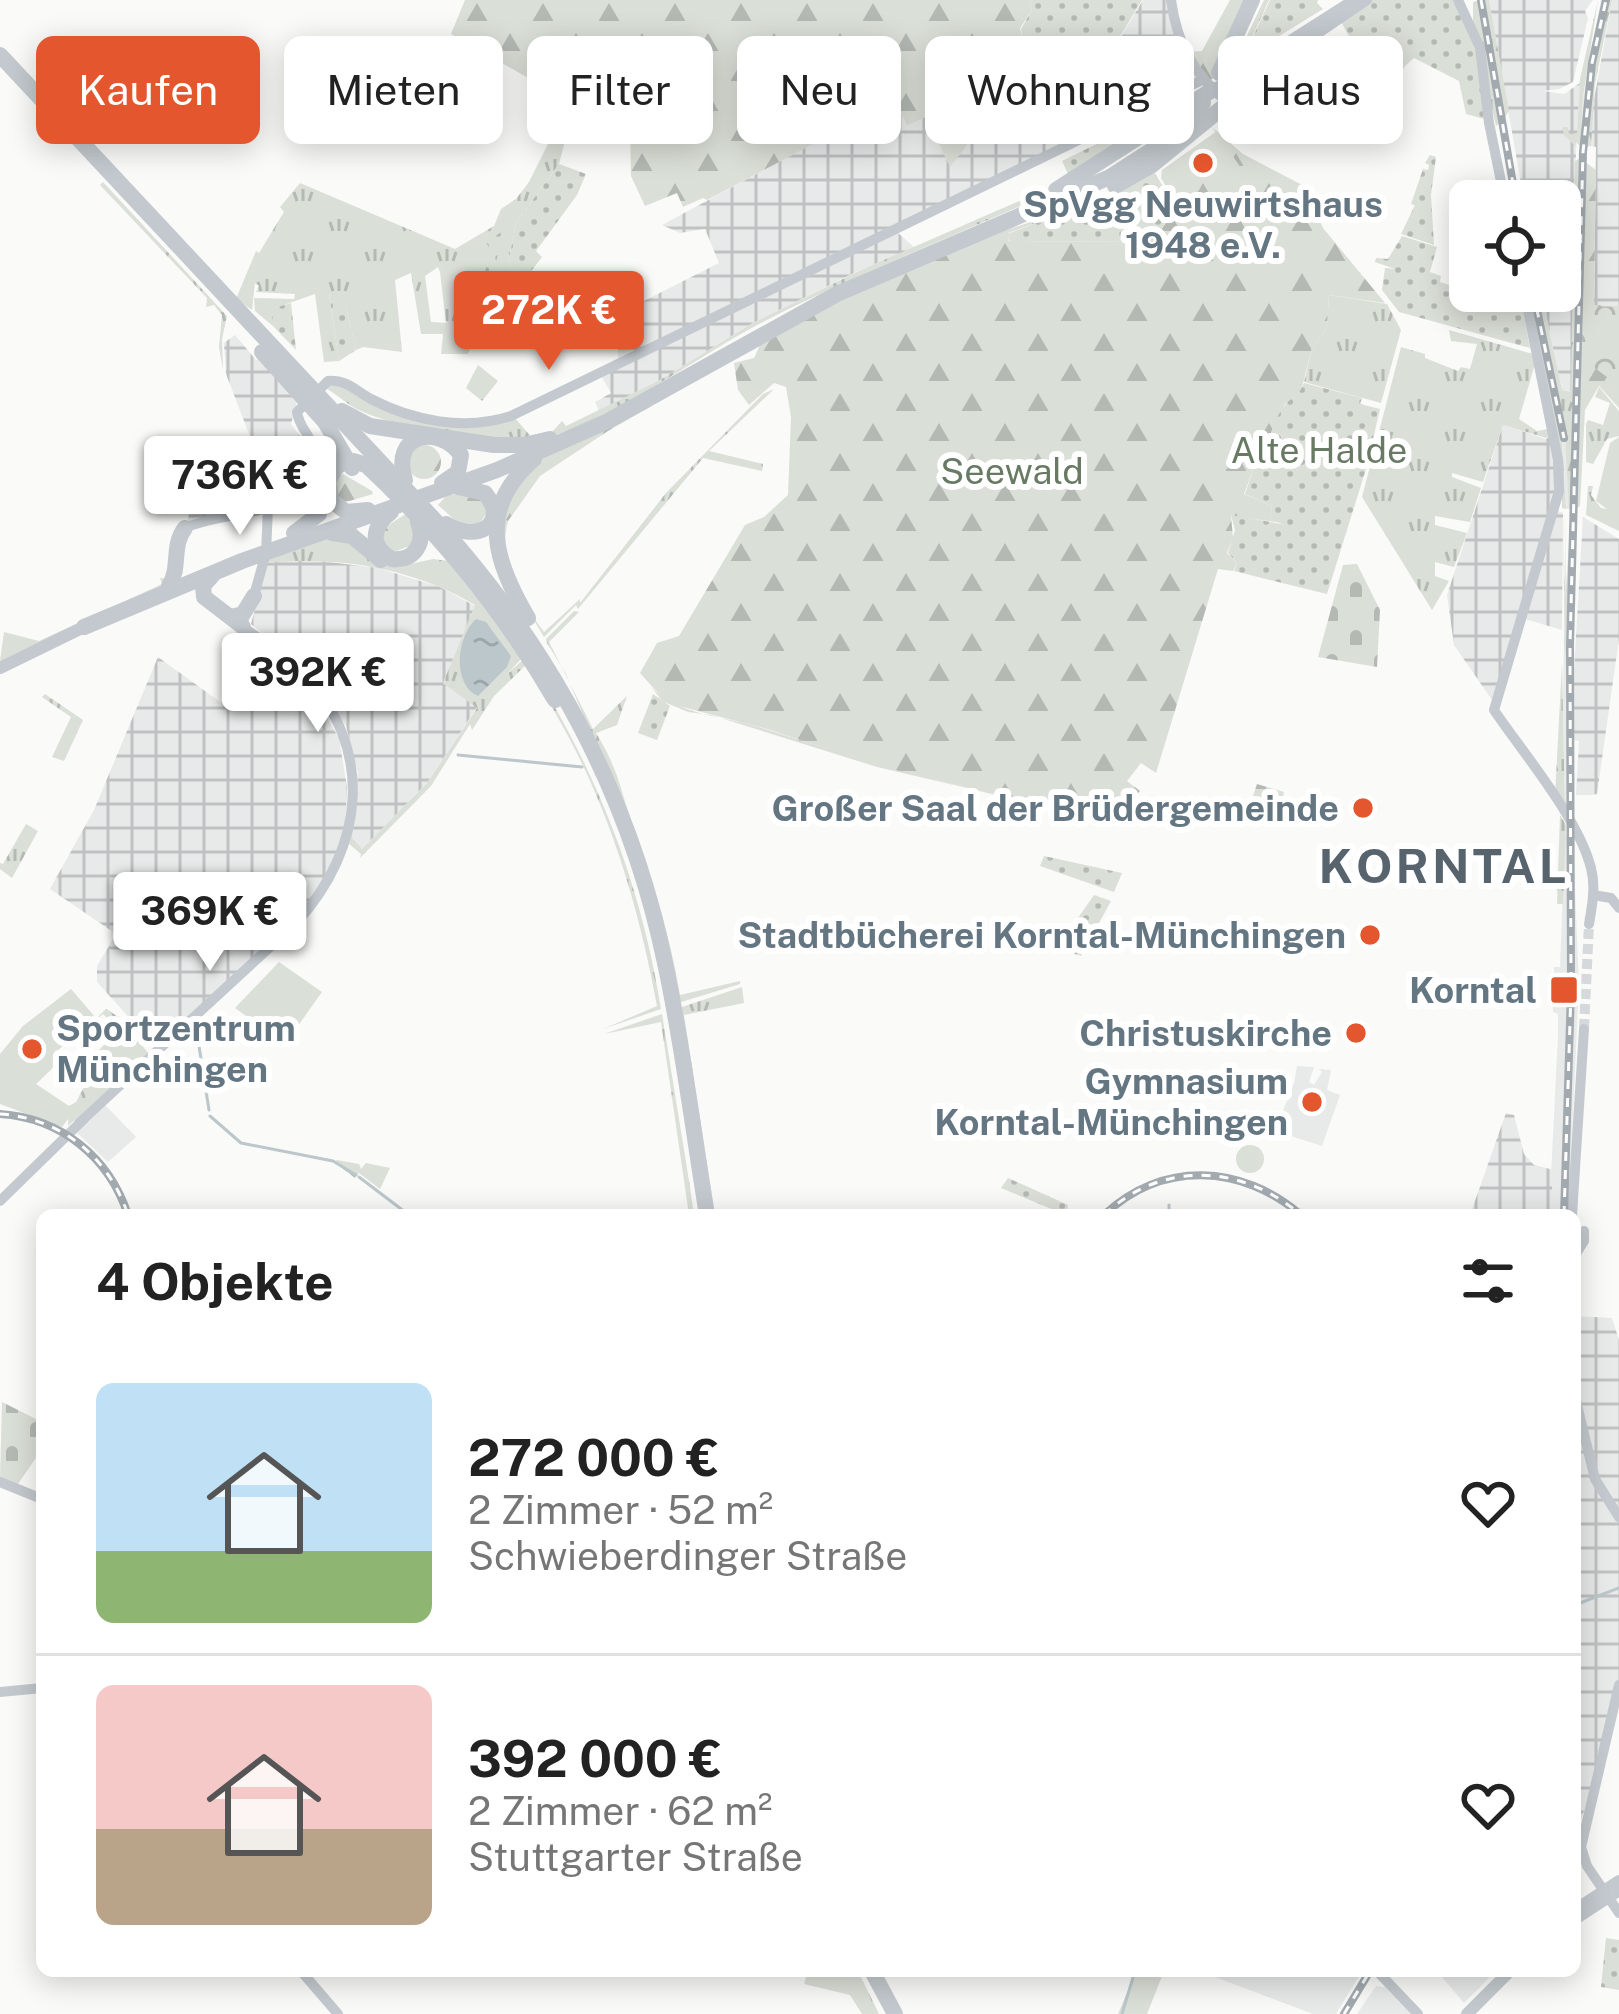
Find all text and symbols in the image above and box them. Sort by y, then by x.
chip: Kaufen [36,36,260,144]
chip: Mieten [284,36,503,144]
chip: Filter [527,36,713,144]
chip: Neu [737,36,901,144]
chip: Wohnung [925,36,1194,144]
chip: Haus [1218,36,1403,144]
marker: SpVgg Neuwirtshaus 1948 e.V. [1190,150,1216,176]
map controls [1449,180,1581,312]
button: locate [1449,180,1581,312]
place label: SpVgg Neuwirtshaus 1948 e.V. [1023,183,1383,266]
pin: 272K € [451,271,647,373]
text: 272K € [481,287,617,333]
park label: Alte Halde [1231,429,1407,471]
pin: 736K € [142,436,338,538]
park label: Seewald [940,450,1084,492]
text: 736K € [171,452,309,498]
pin: 392K € [220,633,416,735]
text: 392K € [249,649,387,695]
place label: Großer Saal der Brüdergemeinde [771,787,1339,829]
marker: Großer Saal der Brüdergemeinde [1350,795,1376,821]
district label: KORNTAL [1319,837,1569,894]
pin: 369K € [112,872,308,974]
text: 369K € [140,888,280,934]
place label: Stadtbücherei Korntal-Münchingen [737,914,1346,956]
marker: Stadtbücherei Korntal-Münchingen [1357,922,1383,948]
place label: Korntal [1409,969,1537,1011]
marker: Korntal [1548,974,1580,1006]
place label: Sportzentrum Münchingen [56,1007,296,1090]
place label: Christuskirche [1079,1012,1332,1054]
marker: Christuskirche [1343,1020,1369,1046]
marker: Sportzentrum Münchingen [19,1036,45,1062]
place label: Gymnasium Korntal-Münchingen [934,1060,1288,1143]
marker: Gymnasium Korntal-Münchingen [1299,1089,1325,1115]
icon: filters [1455,1248,1521,1314]
text: 4 Objekte [96,1252,334,1311]
text: 272 000 € [468,1428,719,1487]
icon: home [192,1431,336,1575]
icon: heart [1455,1470,1521,1536]
text: 2 Zimmer · 52 m² [468,1487,773,1533]
text: Schwieberdinger Straße [468,1533,907,1579]
text: 392 000 € [468,1729,722,1788]
icon: home [192,1733,336,1877]
icon: heart [1455,1772,1521,1838]
text: 2 Zimmer · 62 m² [468,1788,772,1834]
text: Stuttgarter Straße [468,1834,803,1880]

